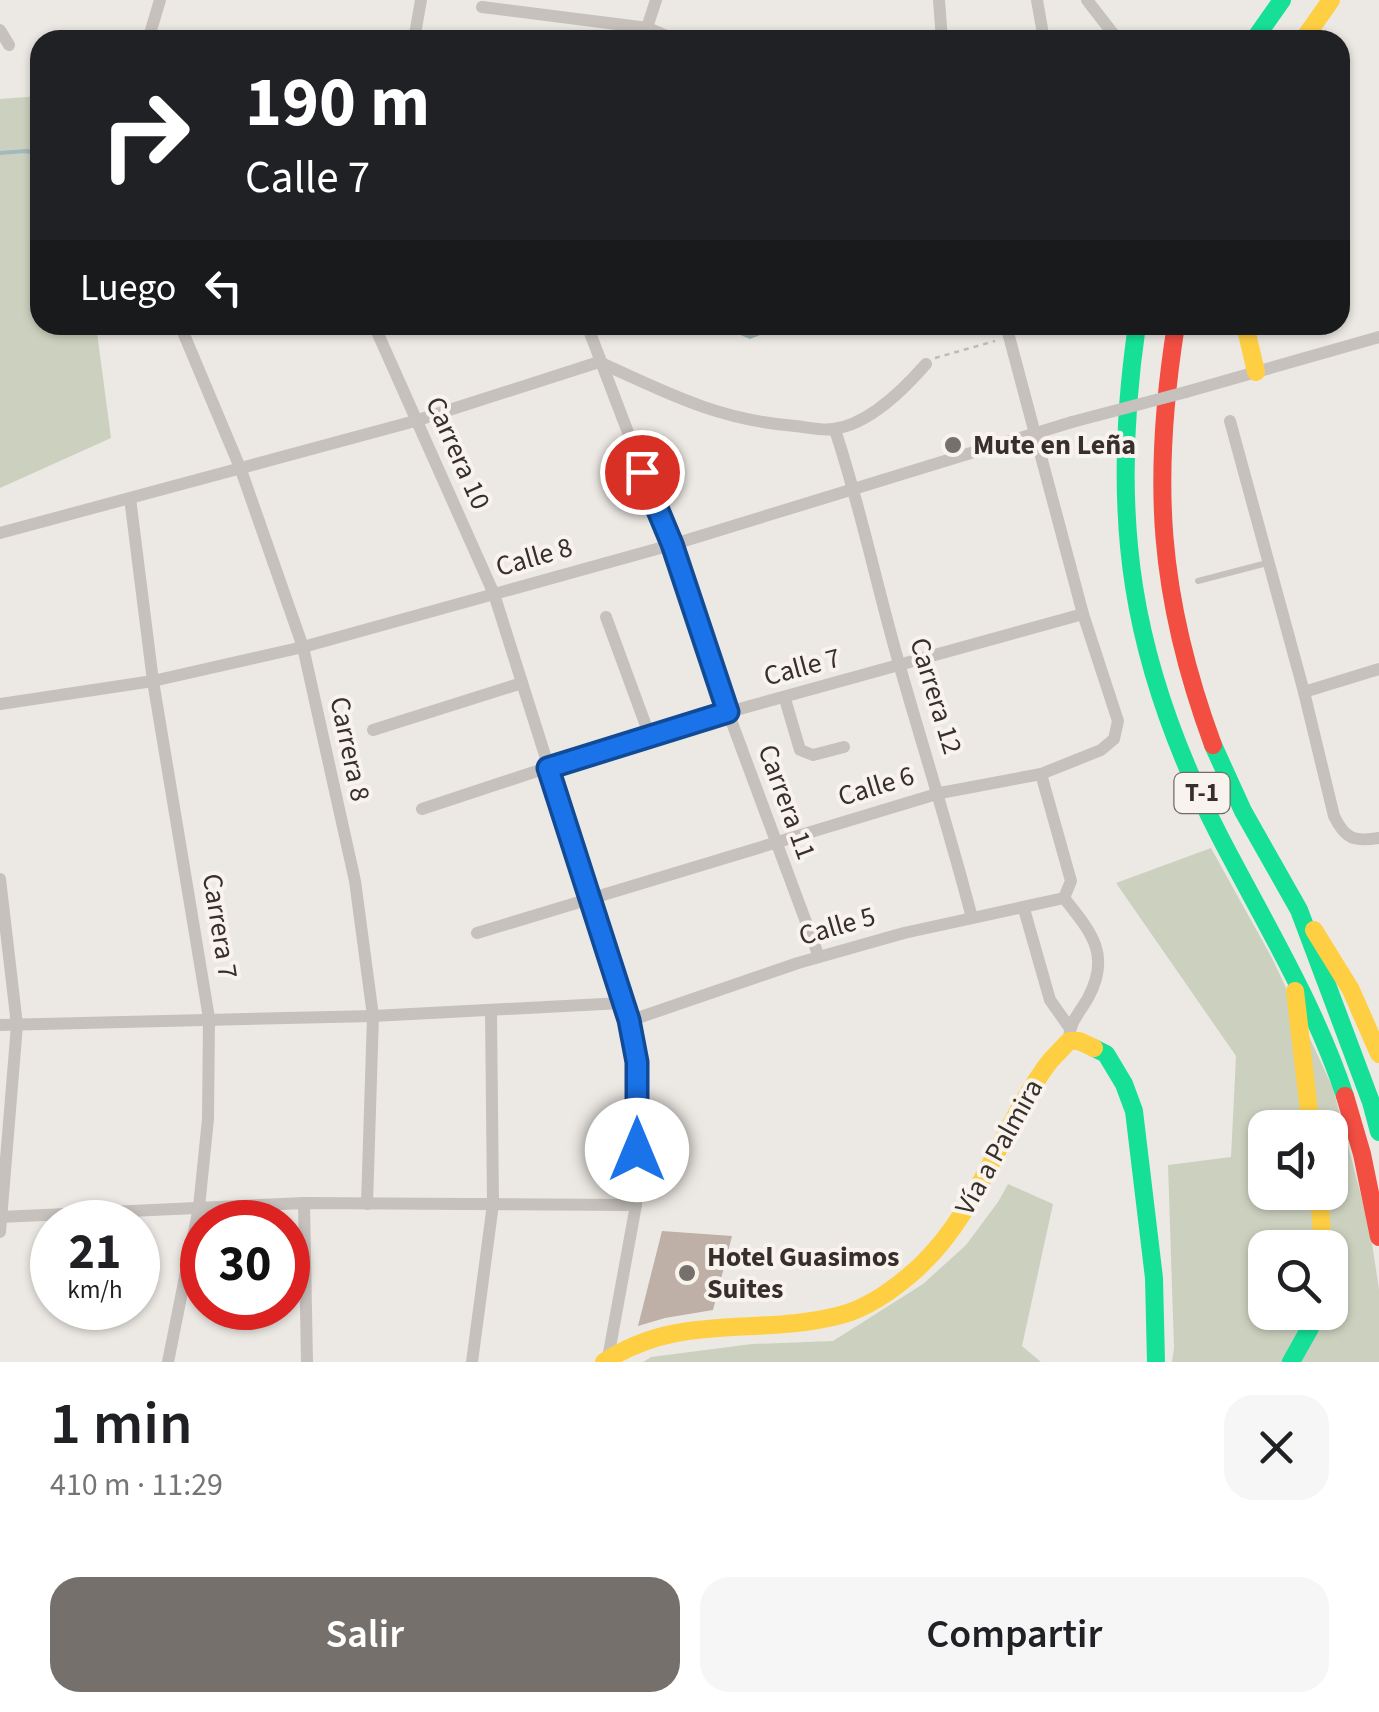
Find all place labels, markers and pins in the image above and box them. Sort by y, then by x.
place label: Mute en Leña [973,425,1136,465]
pin [600,430,685,515]
marker: Mute en Leña [942,434,964,456]
place label: Hotel Guasimos Suites [707,1237,899,1309]
marker: Hotel Guasimos Suites [676,1262,698,1284]

